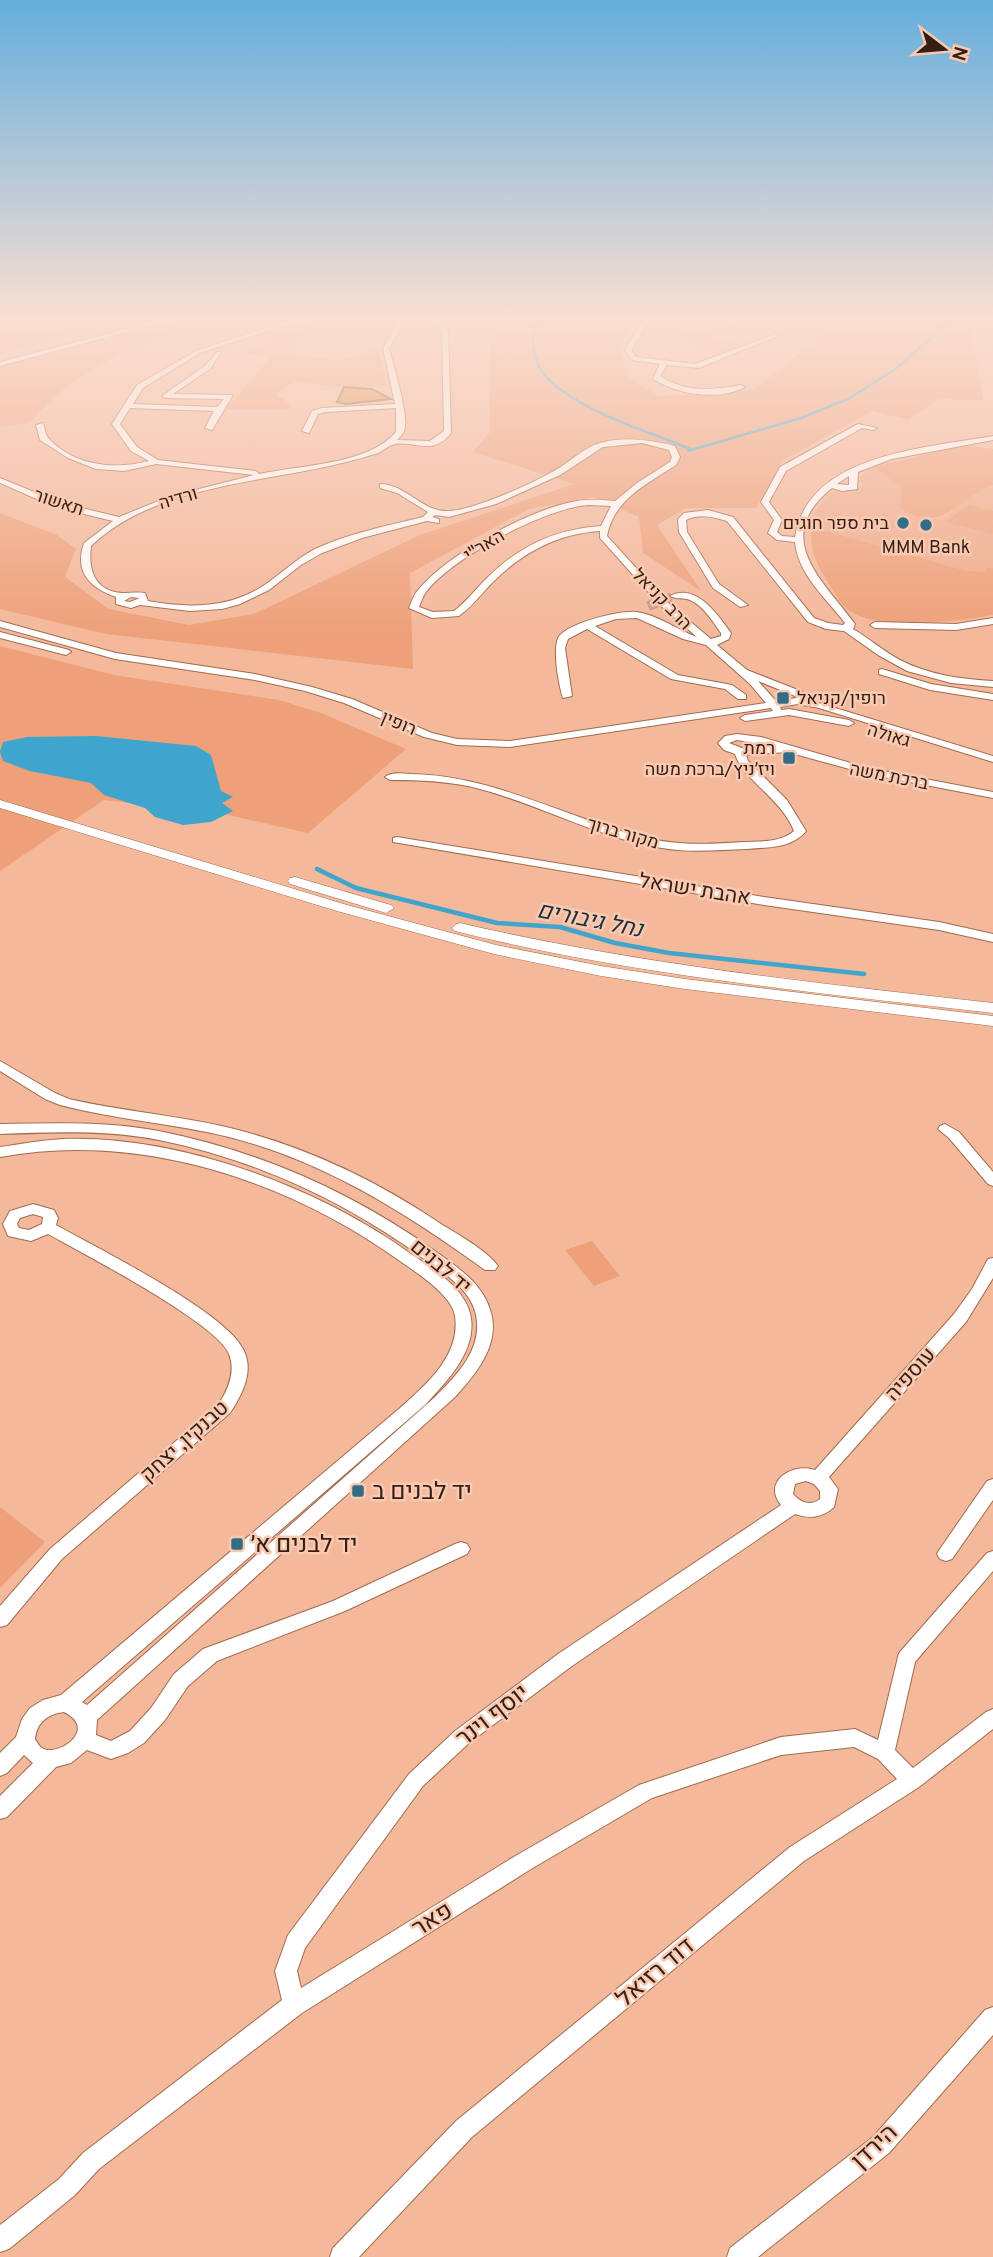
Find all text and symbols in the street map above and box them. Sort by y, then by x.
north arrow [909,14,979,84]
text: N [945,43,972,63]
street label: ורדיה [156,483,201,516]
street label: תאשור [31,485,86,522]
place label: בית ספר חוגים [783,513,890,536]
marker: בית ספר חוגים [895,515,911,531]
marker: MMM Bank [918,517,934,533]
street label: האר"י [460,525,509,567]
place label: MMM Bank [882,537,970,560]
street label: הרב קניאל [626,564,696,636]
place label: רופין/קניאל [797,688,886,711]
marker: רופין/קניאל [775,690,791,706]
street label: רופין [377,707,419,742]
street label: גאולה [864,719,913,754]
place label: רמת ויז׳ניץ/ברכת משה [645,738,775,782]
marker: רמת ויז׳ניץ/ברכת משה [781,750,797,766]
street label: ברכת משה [847,759,931,796]
street label: מקור ברוך [584,813,661,856]
street label: אהבת ישראל [637,868,752,913]
water label: נחל גיבורים [534,897,646,946]
street label: יד לבנים [404,1234,476,1300]
street label: עוספיה [880,1342,942,1408]
street label: טבנקין, יצחק [135,1395,235,1489]
place label: יד לבנים ב [372,1478,472,1508]
marker: יד לבנים ב [350,1483,366,1499]
place label: יד לבנים א׳ [251,1531,358,1561]
marker: יד לבנים א׳ [229,1536,245,1552]
street label: יוסף וינר [451,1679,536,1754]
street label: פאר [407,1897,459,1945]
street label: דוד רזיאל [611,1932,702,2015]
street label: הירדן [846,2119,905,2176]

